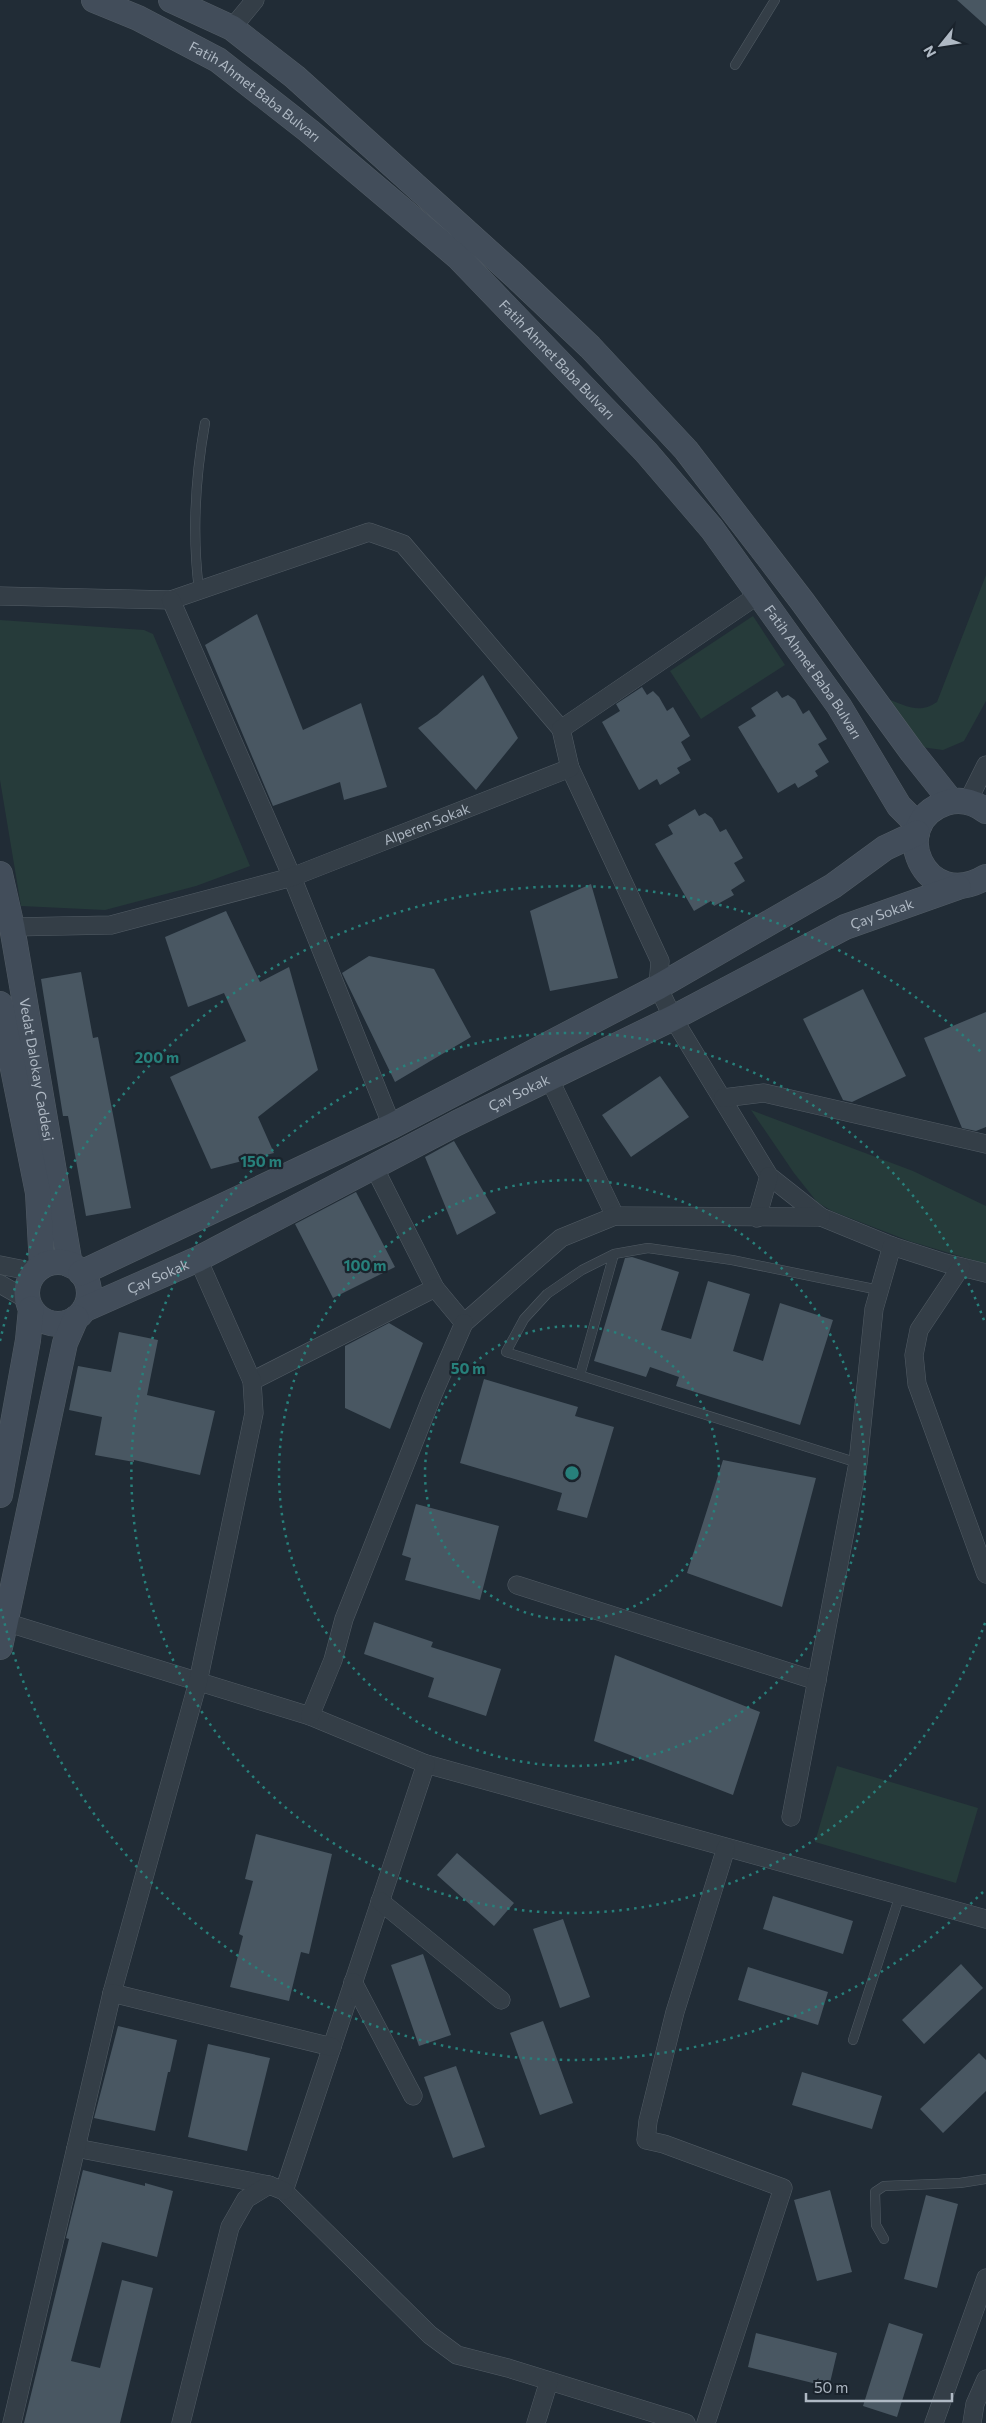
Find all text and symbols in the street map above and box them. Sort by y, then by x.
north arrow [916,20,966,70]
street label: Fatih Ahmet Baba Bulvarı [186,37,324,145]
text: N [919,43,939,61]
street label: Fatih Ahmet Baba Bulvarı [496,296,619,423]
street label: Fatih Ahmet Baba Bulvarı [761,601,866,742]
street label: Alperen Sokak [381,799,473,848]
street label: Çay Sokak [848,894,916,932]
street label: Vedat Dalokay Caddesi [16,997,58,1142]
text: 200 m [135,1048,179,1066]
street label: Çay Sokak [485,1070,552,1114]
text: 150 m [240,1152,282,1170]
street label: Çay Sokak [124,1255,192,1297]
text: 100 m [344,1256,386,1274]
text: 50 m [451,1359,485,1377]
centre of rings [563,1464,581,1482]
scale bar [806,2370,952,2402]
text: 50 m [814,2378,848,2396]

